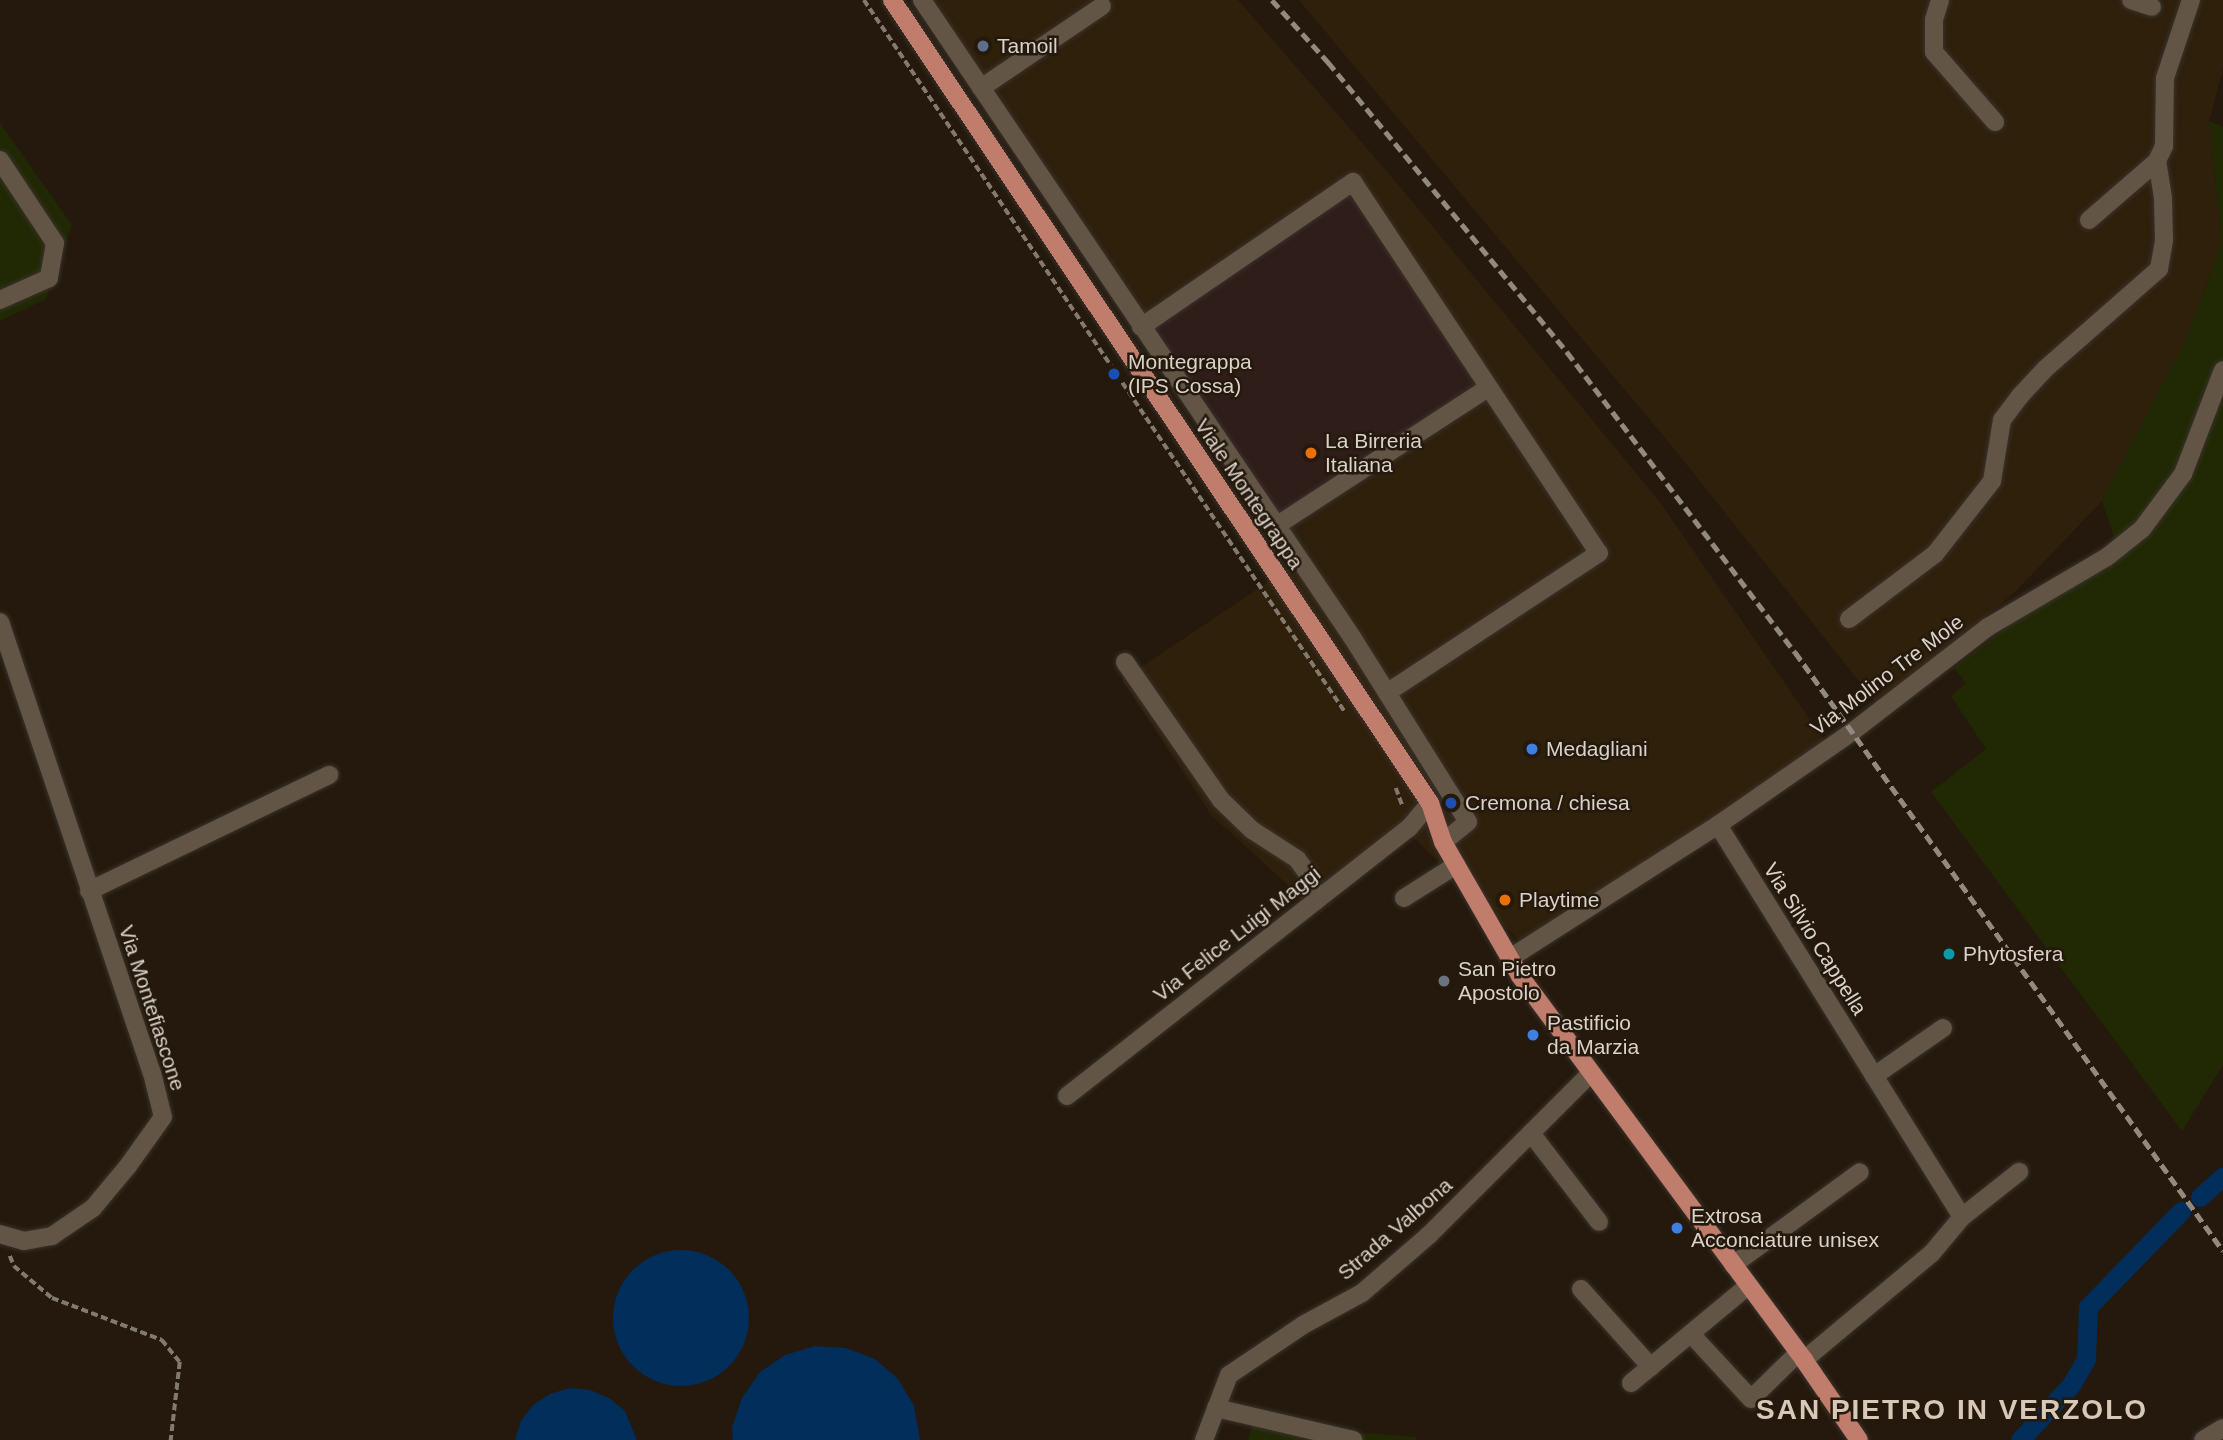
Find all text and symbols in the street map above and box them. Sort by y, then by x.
place label: Tamoil [997,33,1058,59]
marker: Tamoil [975,38,991,54]
place label: Montegrappa (IPS Cossa) [1128,349,1252,399]
marker: Montegrappa (IPS Cossa) [1106,366,1122,382]
street label: Viale Montegrappa [1189,414,1309,574]
place label: La Birreria Italiana [1325,428,1422,478]
marker: La Birreria Italiana [1303,445,1319,461]
street label: Via Molino Tre Mole [1805,609,1969,741]
place label: Medagliani [1546,736,1648,762]
marker: Medagliani [1524,741,1540,757]
place label: Cremona / chiesa [1465,790,1630,816]
marker: Cremona / chiesa [1443,795,1459,811]
street label: Via Silvio Cappella [1758,858,1872,1020]
street label: Via Felice Luigi Maggi [1148,861,1326,1007]
place label: Playtime [1519,887,1600,913]
marker: Playtime [1497,892,1513,908]
street label: Via Montefiascone [113,922,191,1094]
place label: Phytosfera [1963,941,2063,967]
marker: Phytosfera [1941,946,1957,962]
place label: San Pietro Apostolo [1458,956,1556,1006]
marker: San Pietro Apostolo [1436,973,1452,989]
place label: Pastificio da Marzia [1547,1010,1639,1060]
marker: Pastificio da Marzia [1525,1027,1541,1043]
street label: Strada Valbona [1333,1173,1457,1285]
place label: Extrosa Acconciature unisex [1691,1203,1879,1253]
marker: Extrosa Acconciature unisex [1669,1220,1685,1236]
district label: SAN PIETRO IN VERZOLO [1759,1393,2145,1427]

